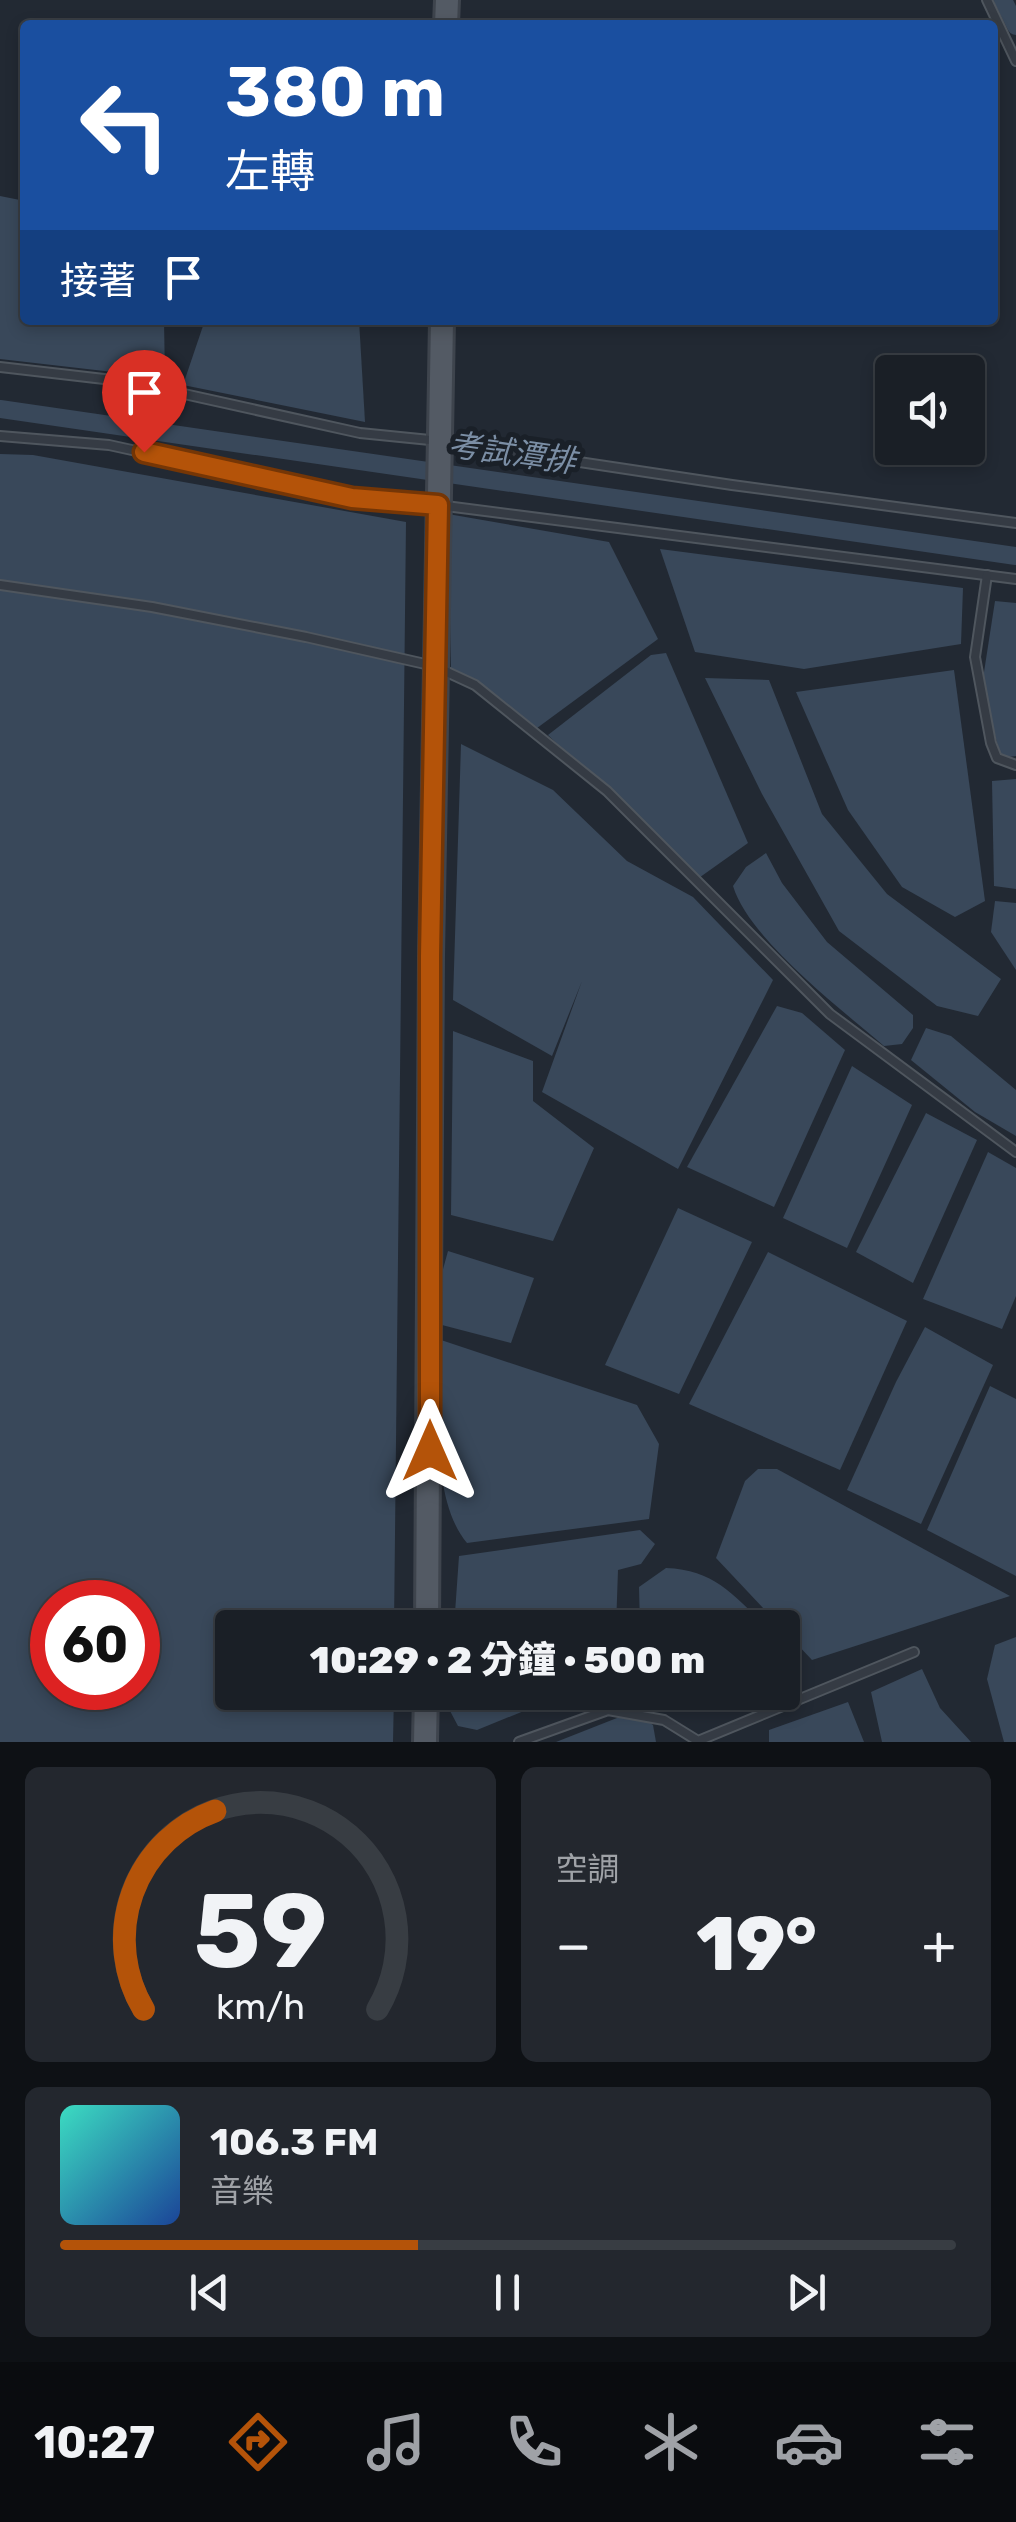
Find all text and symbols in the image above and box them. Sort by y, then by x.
text: 380 m [225,51,445,134]
icon: left [60,60,190,190]
text: 左轉 [225,145,315,198]
icon: arrive [156,250,211,305]
text: 接著 [60,258,136,304]
pin [102,350,187,453]
map controls [875,355,985,465]
button: sound [875,355,985,465]
icon: arrive [117,365,172,420]
water label: 考試潭排 [446,425,582,481]
position arrow [378,1399,482,1503]
speed limit sign: 60 [30,1580,160,1710]
text: 10:29 · 2 分鐘 · 500 m [310,1637,705,1683]
text: 空調 [556,1850,620,1888]
text: 59 [193,1870,327,1993]
text: 19° [696,1900,817,1989]
text: − [556,1913,591,1978]
text: + [922,1913,956,1978]
text: km/h [216,1986,305,2028]
text: 106.3 FM [210,2119,378,2165]
text: 音樂 [210,2172,274,2210]
icon: previous [182,2265,237,2320]
icon: pause [480,2265,535,2320]
icon: next [779,2265,834,2320]
icon: directions [223,2407,293,2477]
icon: music [361,2407,431,2477]
icon: phone [499,2407,569,2477]
icon: climate [636,2407,706,2477]
icon: car [774,2407,844,2477]
icon: filters [912,2407,982,2477]
text: 10:27 [34,2416,155,2469]

